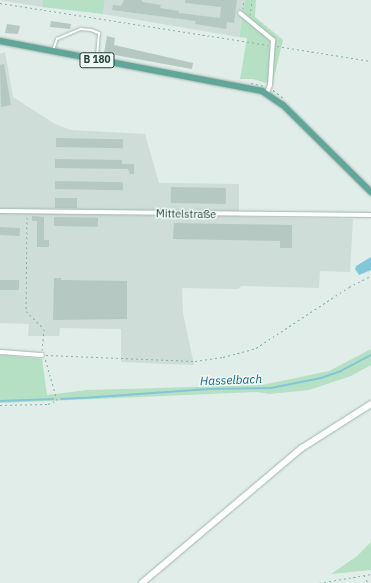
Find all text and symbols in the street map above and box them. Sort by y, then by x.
road number: B 180 [79,52,115,68]
street label: Mittelstraße [156,207,216,221]
water label: Hasselbach [200,372,262,388]

